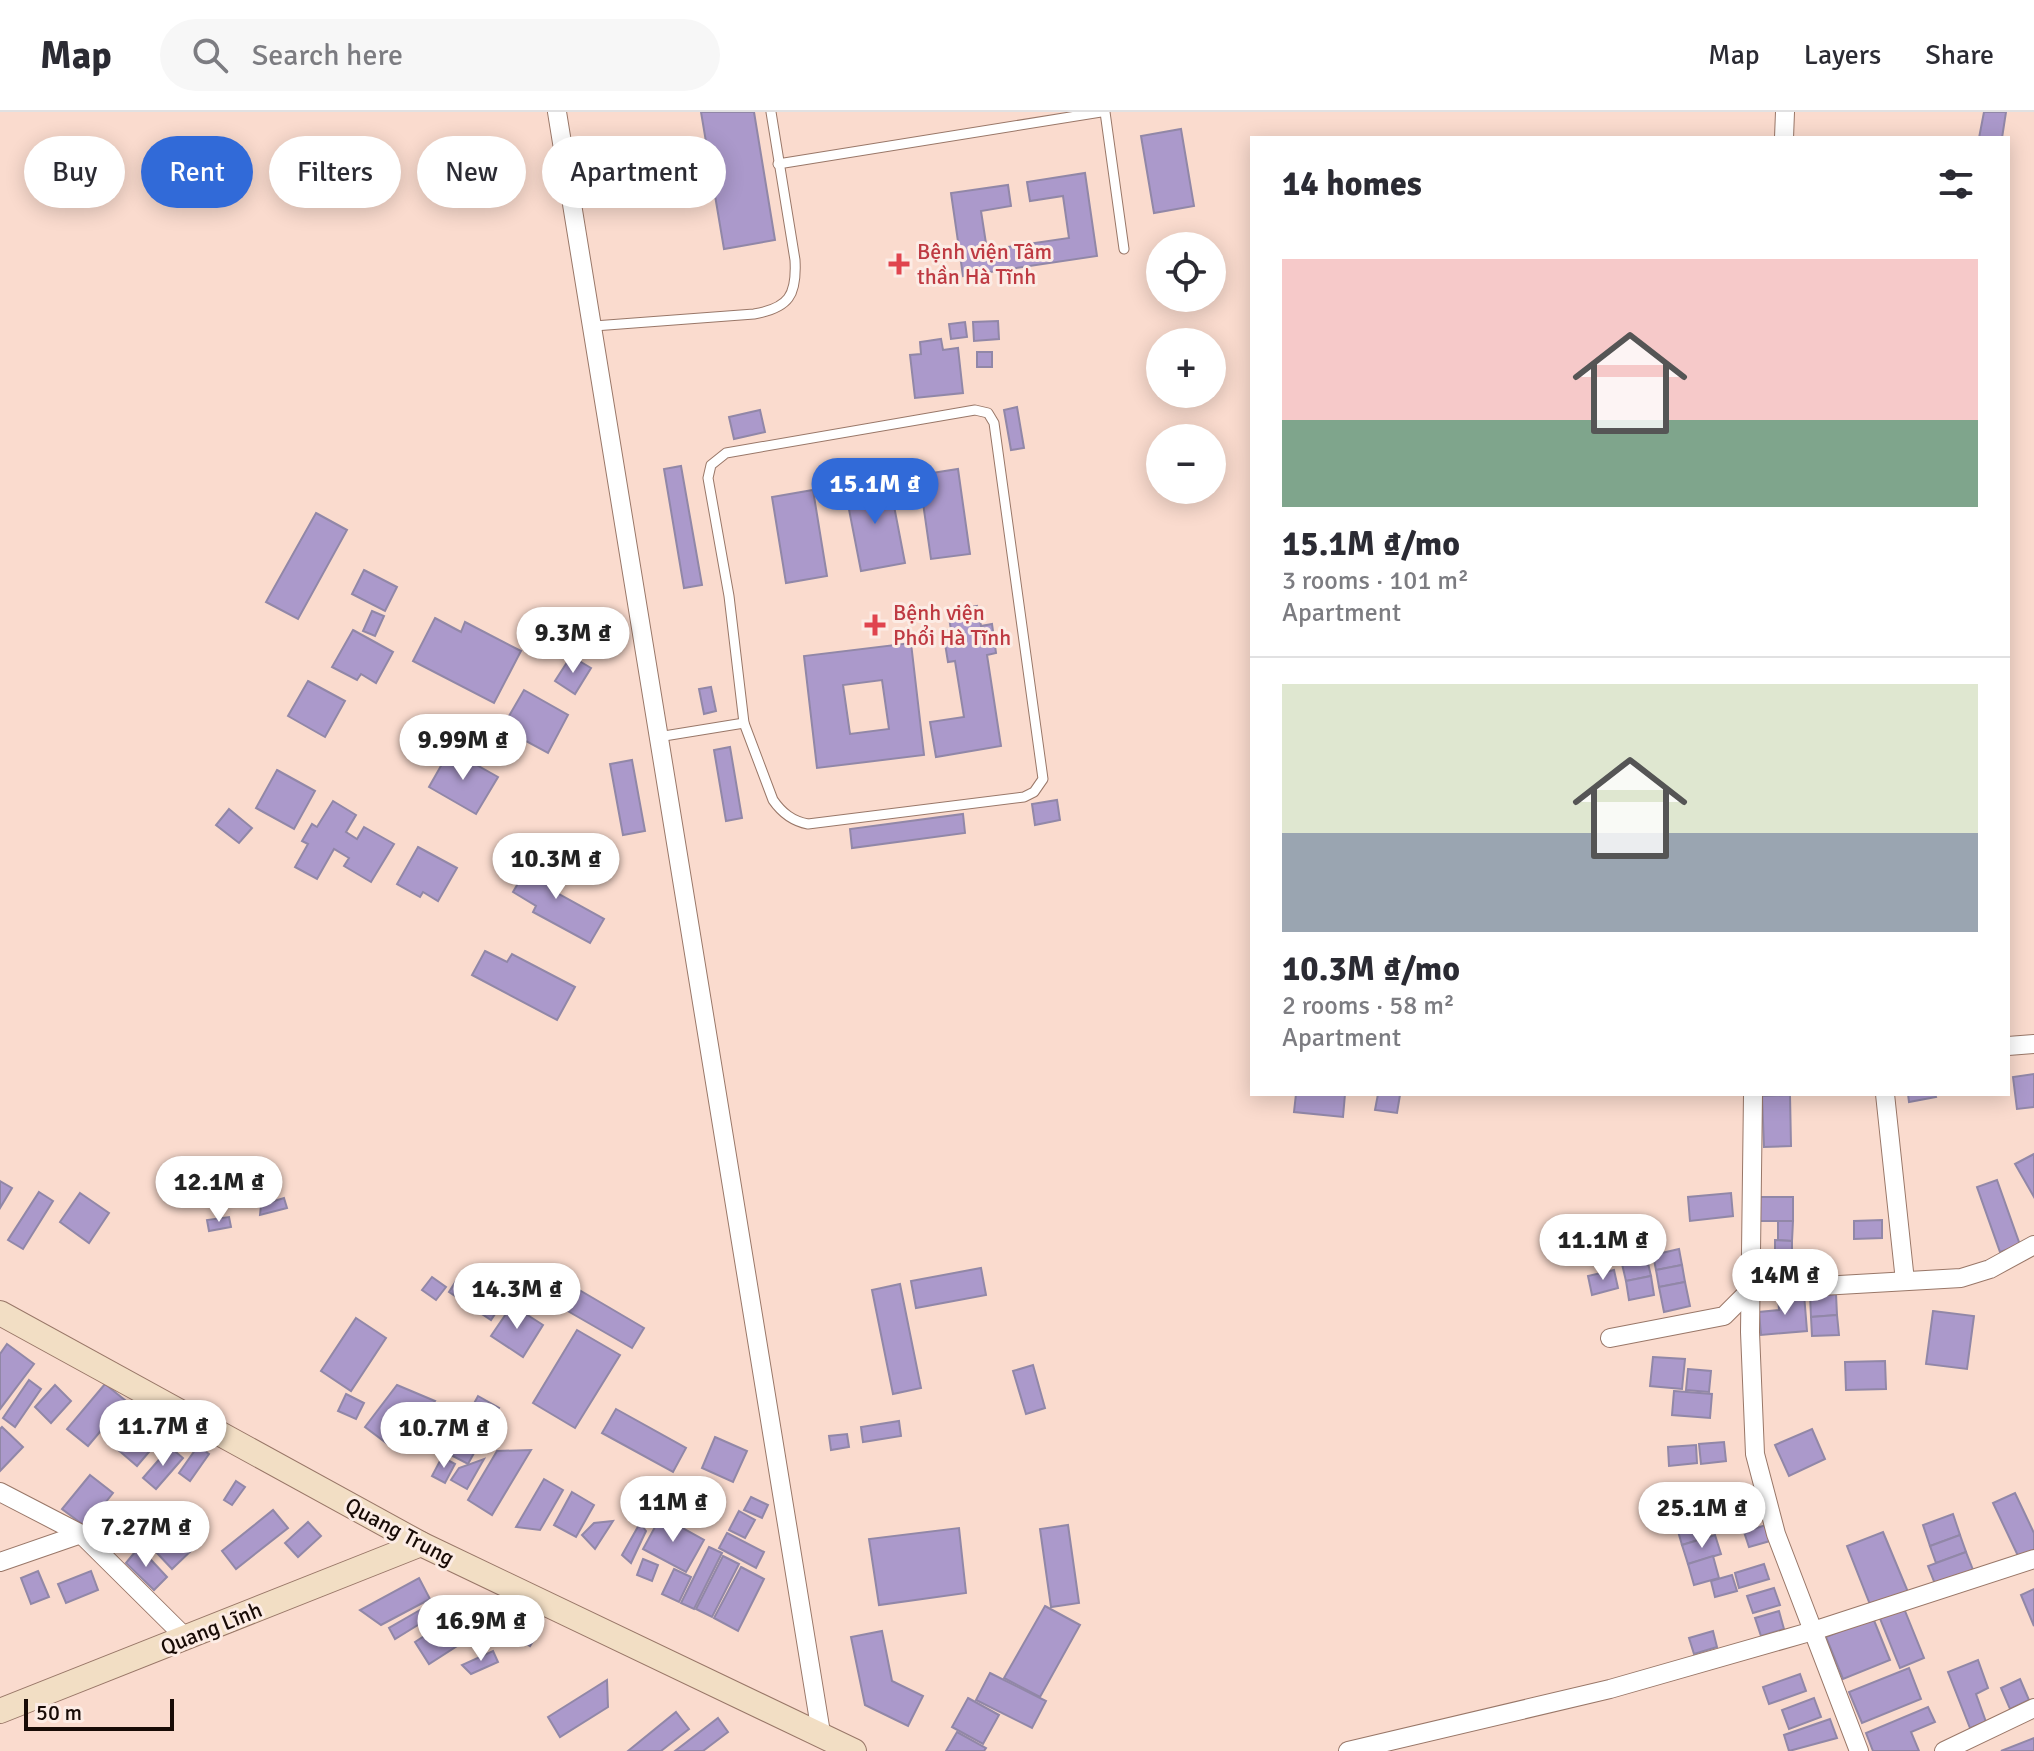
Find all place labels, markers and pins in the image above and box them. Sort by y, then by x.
place label: Bệnh viện Tâm thần Hà Tĩnh [917,238,1052,290]
marker: Bệnh viện Tâm thần Hà Tĩnh [888,253,910,275]
pin: 15.1M ₫ [801,458,949,526]
place label: Bệnh viện Phổi Hà Tĩnh [893,599,1011,651]
pin: 9.3M ₫ [508,607,638,675]
marker: Bệnh viện Phổi Hà Tĩnh [864,614,886,636]
pin: 9.99M ₫ [389,714,537,782]
pin: 10.3M ₫ [482,833,630,901]
pin: 12.1M ₫ [145,1156,293,1224]
pin: 11.1M ₫ [1529,1214,1677,1282]
pin: 14M ₫ [1729,1249,1841,1317]
pin: 14.3M ₫ [443,1263,591,1331]
pin: 11.7M ₫ [89,1400,237,1468]
pin: 10.7M ₫ [370,1402,518,1470]
pin: 11M ₫ [617,1476,729,1544]
pin: 25.1M ₫ [1628,1482,1776,1550]
pin: 7.27M ₫ [72,1501,220,1569]
pin: 16.9M ₫ [407,1595,555,1663]

